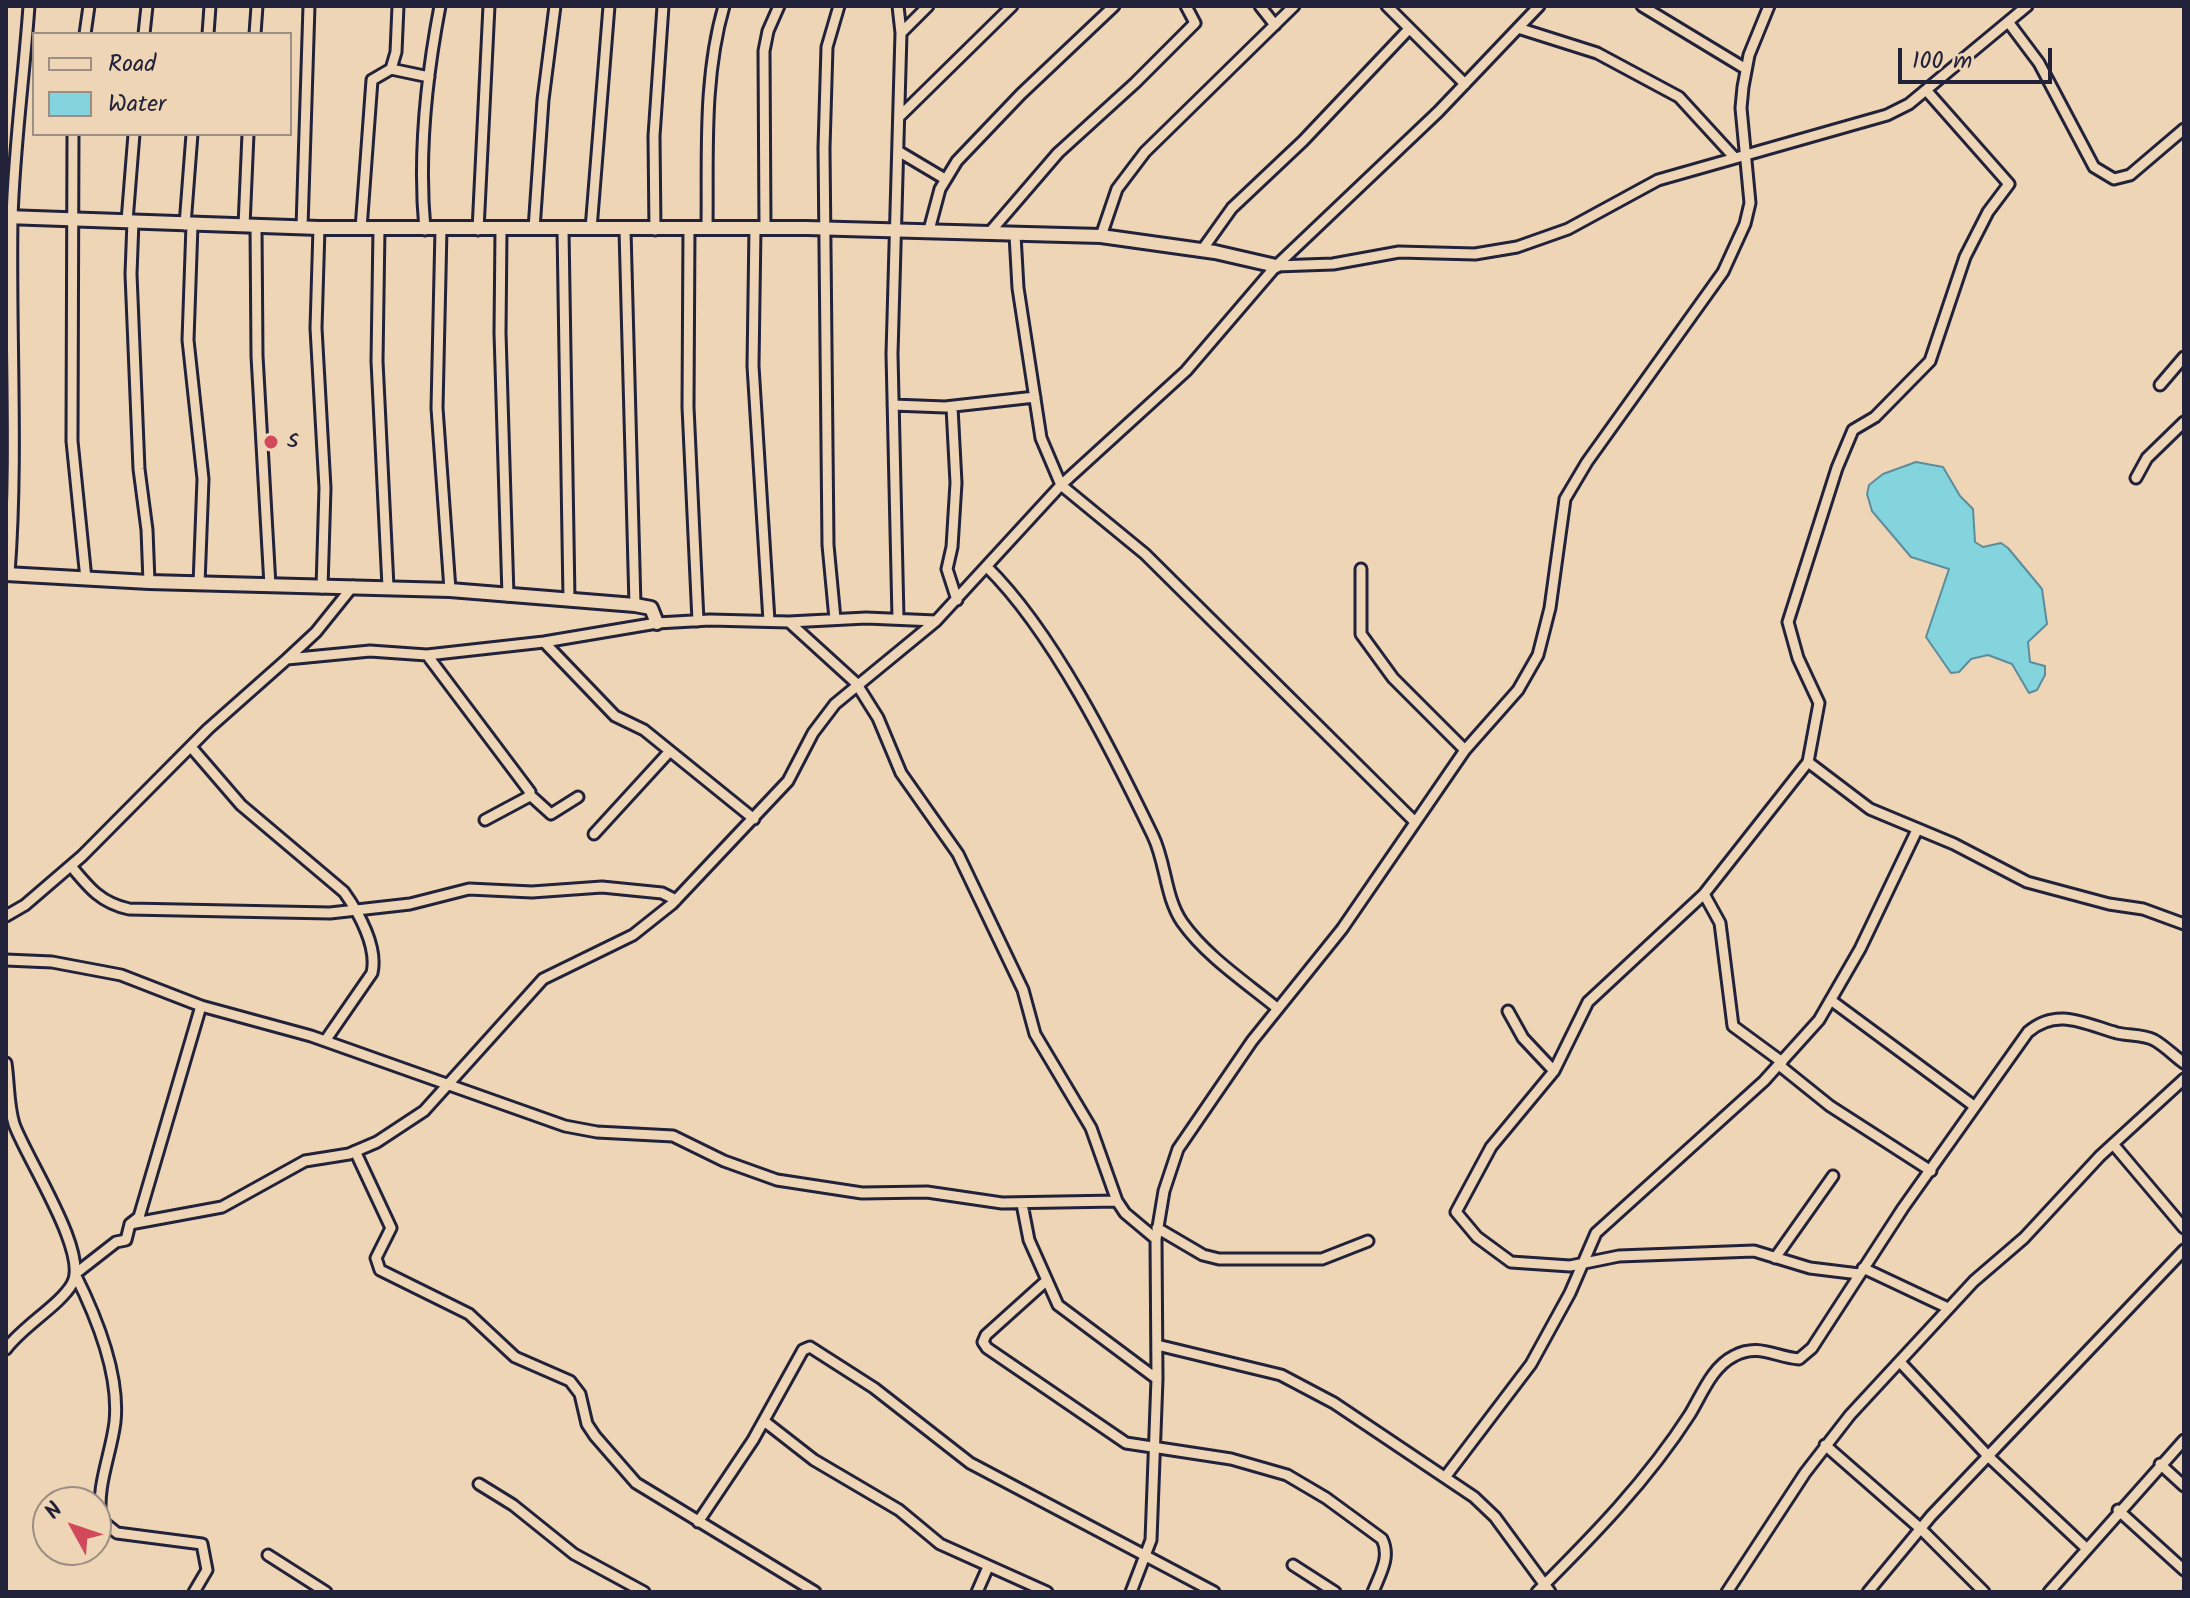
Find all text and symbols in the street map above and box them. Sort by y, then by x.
legend [32,32,292,136]
scale bar [1902,32,2056,82]
text: 100 m [1912,42,1972,81]
text: Road [108,45,156,84]
text: Water [108,85,166,124]
place label: s [287,425,299,459]
marker: s [262,433,280,451]
north arrow [32,1486,112,1566]
text: N [37,1495,73,1528]

